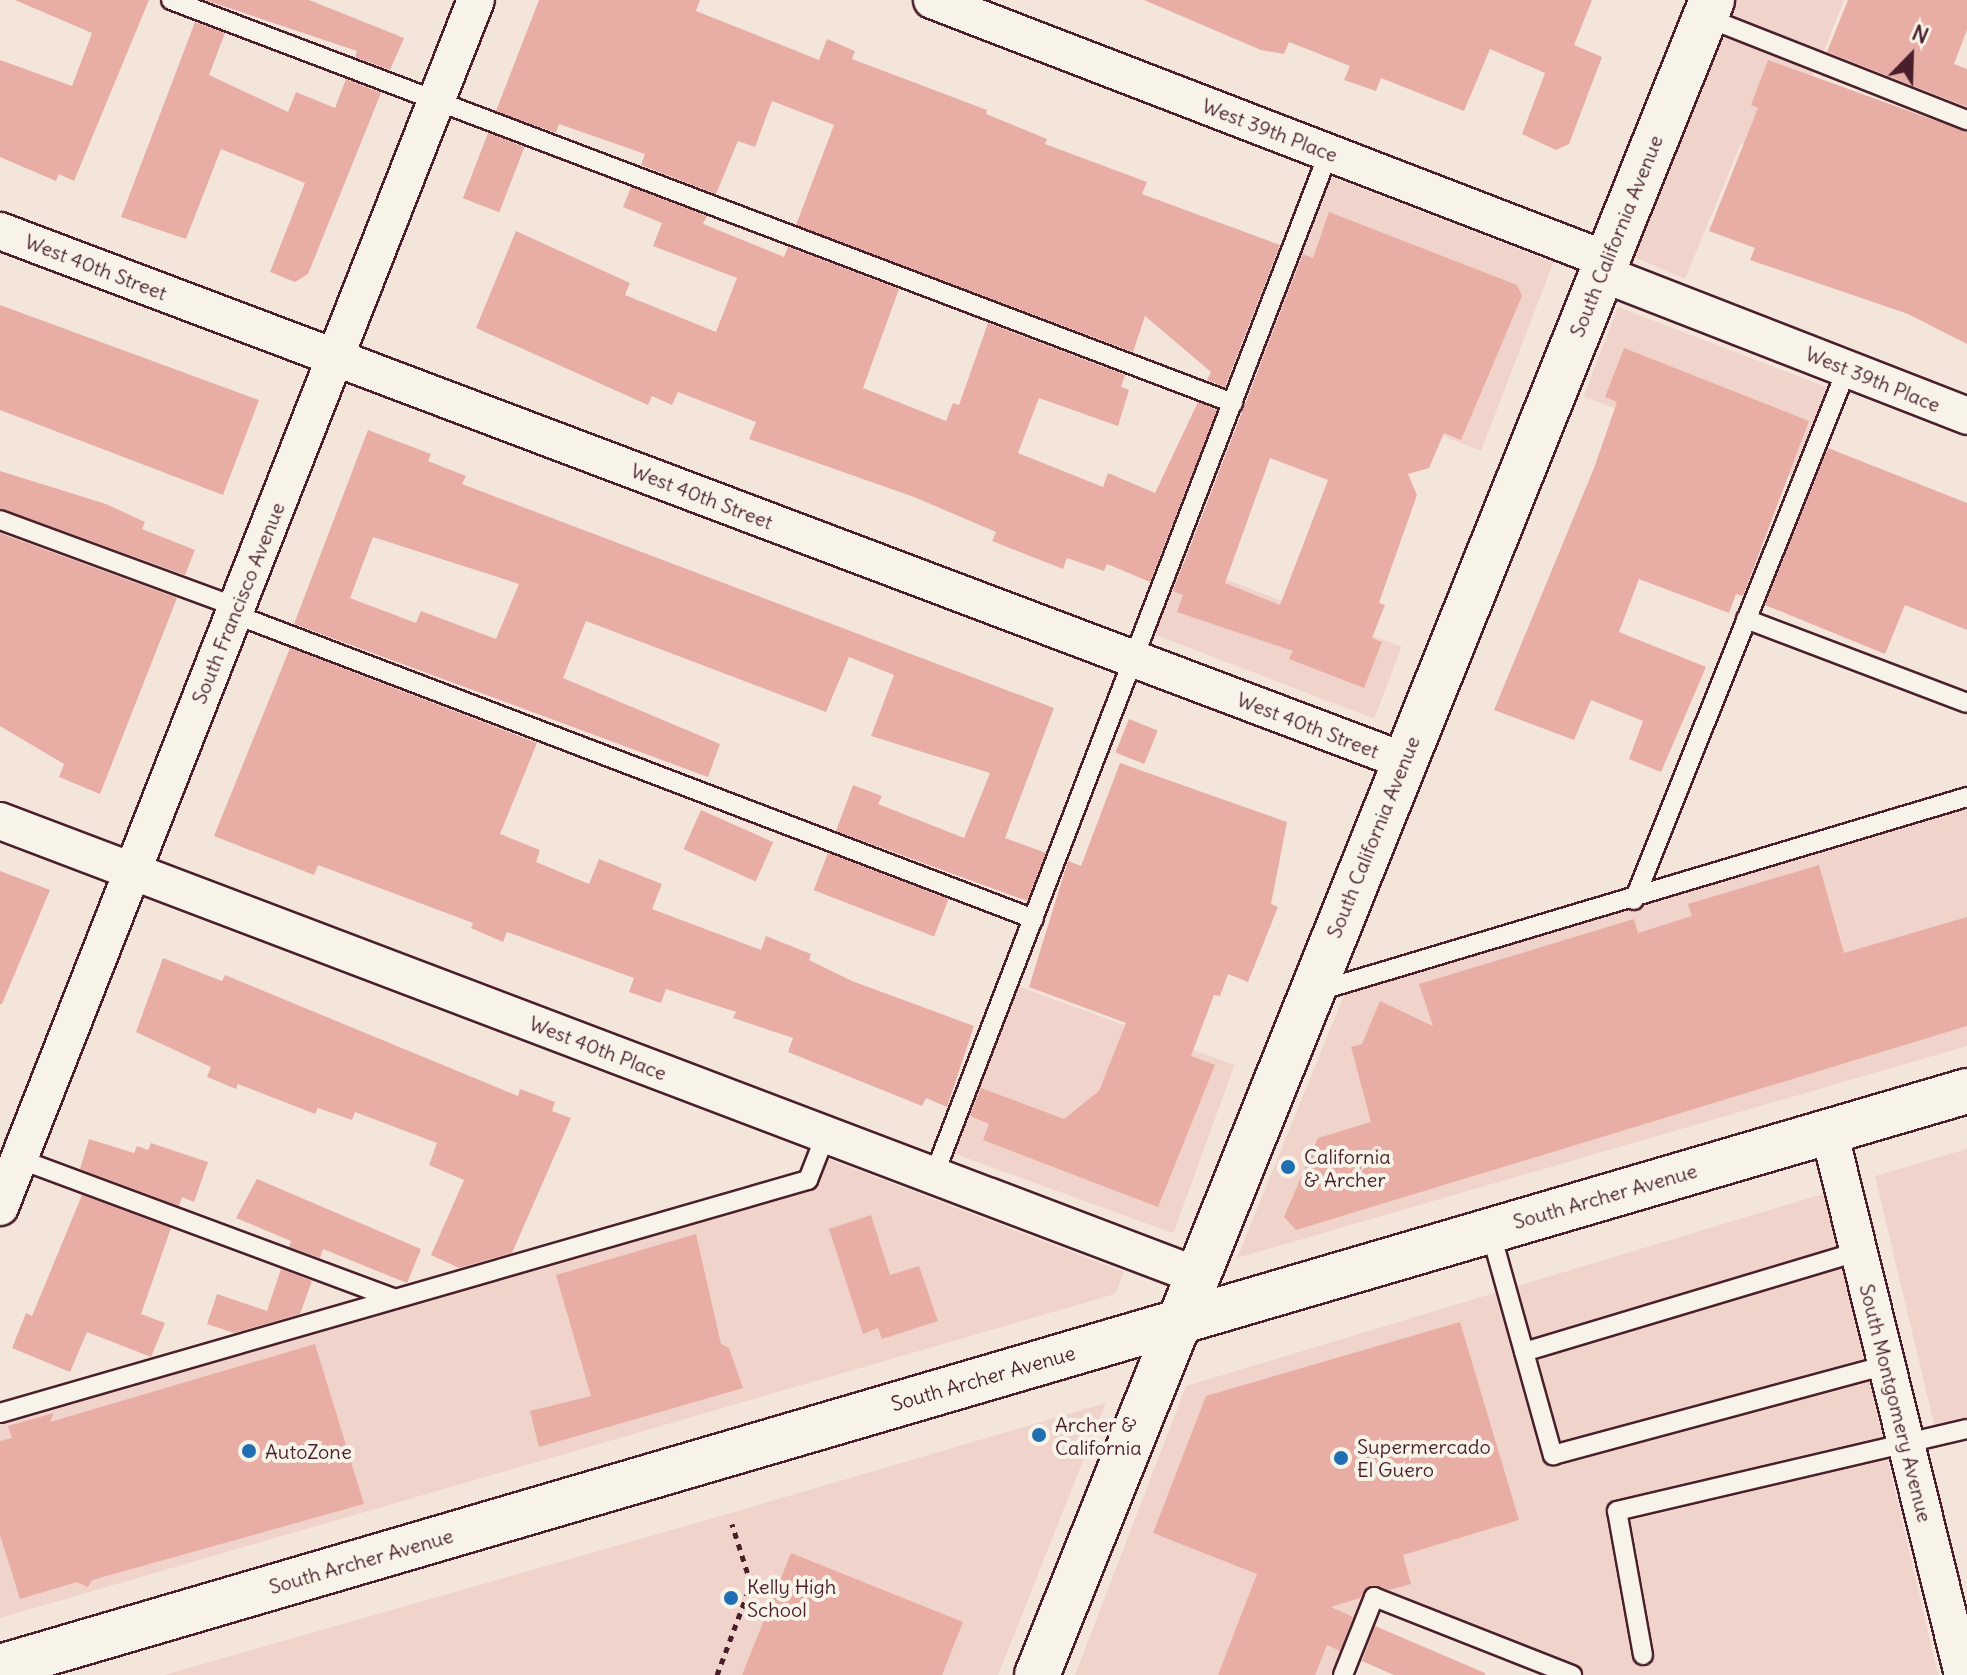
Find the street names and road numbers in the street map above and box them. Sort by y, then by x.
street label: West 39th Place [1199,93,1341,167]
street label: South California Avenue [1565,132,1667,340]
street label: West 40th Street [22,229,170,305]
street label: West 39th Place [1802,341,1944,417]
street label: West 40th Street [628,458,776,534]
street label: South Francisco Avenue [187,499,289,707]
street label: West 40th Street [1234,687,1382,763]
street label: South California Avenue [1322,733,1424,941]
street label: West 40th Place [526,1011,670,1085]
street label: South Archer Avenue [1510,1158,1700,1234]
street label: South Montgomery Avenue [1855,1281,1937,1525]
street label: South Archer Avenue [888,1340,1078,1416]
street label: South Archer Avenue [266,1523,456,1599]

